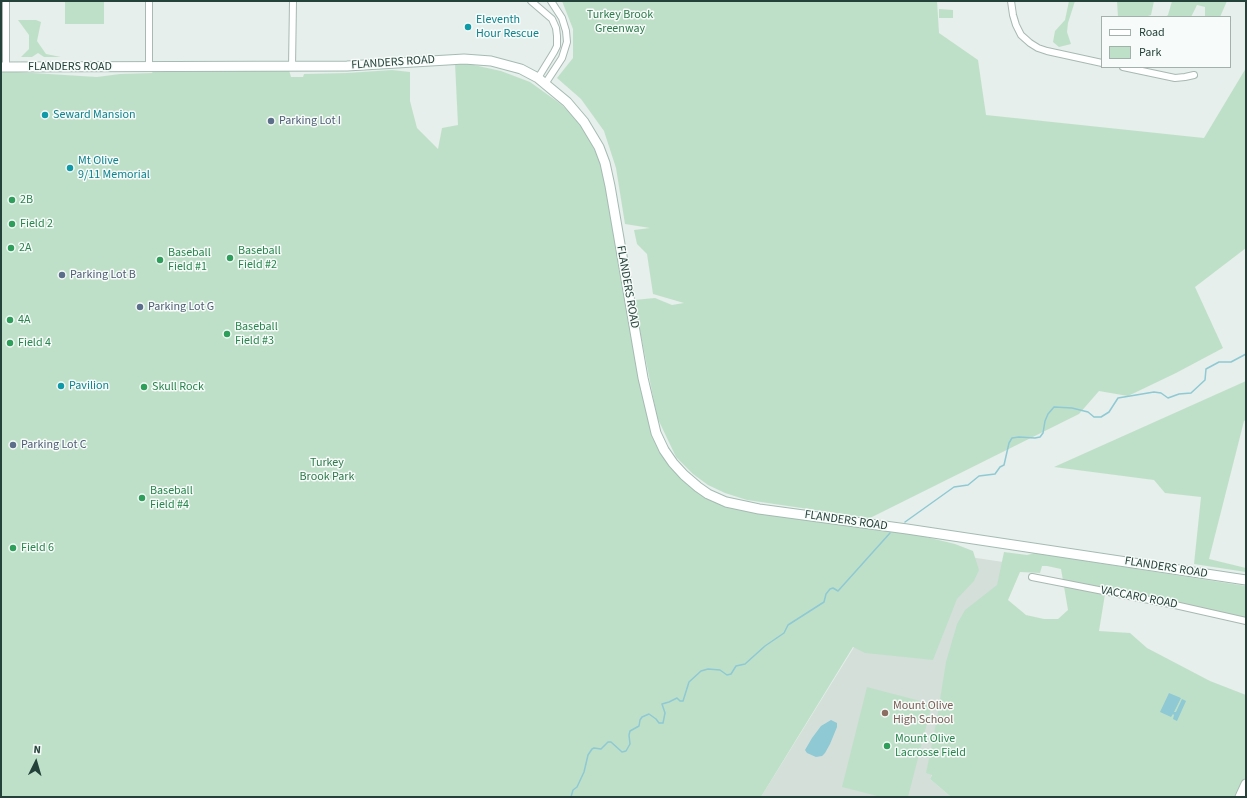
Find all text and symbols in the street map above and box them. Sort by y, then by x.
park label: Turkey Brook Greenway [587,8,653,36]
place label: Eleventh Hour Rescue [476,13,539,41]
legend [1101,16,1231,68]
marker: Eleventh Hour Rescue [463,22,473,32]
text: Road [1139,24,1165,41]
text: Park [1139,44,1161,61]
street label: FLANDERS ROAD [351,53,435,73]
street label: FLANDERS ROAD [28,60,112,74]
place label: Seward Mansion [53,108,135,122]
marker: Seward Mansion [40,110,50,120]
place label: Parking Lot I [279,114,341,128]
marker: Parking Lot I [266,116,276,126]
place label: Mt Olive 9/11 Memorial [78,154,150,182]
marker: Mt Olive 9/11 Memorial [65,163,75,173]
place label: 2B [20,193,33,207]
marker: 2B [7,195,17,205]
place label: Field 2 [20,217,53,231]
marker: Field 2 [7,219,17,229]
place label: 2A [19,241,31,255]
marker: 2A [6,243,16,253]
place label: Baseball Field #2 [238,244,281,272]
street label: FLANDERS ROAD [613,244,641,330]
place label: Baseball Field #1 [168,246,211,274]
marker: Baseball Field #2 [225,253,235,263]
marker: Baseball Field #1 [155,255,165,265]
place label: Parking Lot B [70,268,136,282]
marker: Parking Lot B [57,270,67,280]
place label: Parking Lot G [148,300,214,314]
marker: Parking Lot G [135,302,145,312]
place label: 4A [18,313,30,327]
marker: 4A [5,315,15,325]
place label: Baseball Field #3 [235,320,278,348]
marker: Baseball Field #3 [222,329,232,339]
place label: Field 4 [18,336,51,350]
marker: Field 4 [5,338,15,348]
place label: Pavilion [69,379,109,393]
place label: Skull Rock [152,380,204,394]
marker: Pavilion [56,381,66,391]
marker: Skull Rock [139,382,149,392]
place label: Parking Lot C [21,438,87,452]
marker: Parking Lot C [8,440,18,450]
park label: Turkey Brook Park [300,456,354,484]
place label: Baseball Field #4 [150,484,193,512]
marker: Baseball Field #4 [137,493,147,503]
street label: FLANDERS ROAD [803,508,889,534]
place label: Field 6 [21,541,54,555]
marker: Field 6 [8,543,18,553]
street label: FLANDERS ROAD [1123,554,1209,582]
street label: VACCARO ROAD [1099,583,1179,613]
place label: Mount Olive High School [893,699,953,727]
marker: Mount Olive High School [880,708,890,718]
place label: Mount Olive Lacrosse Field [895,732,966,760]
marker: Mount Olive Lacrosse Field [882,741,892,751]
north arrow [16,742,56,782]
text: N [33,742,41,757]

